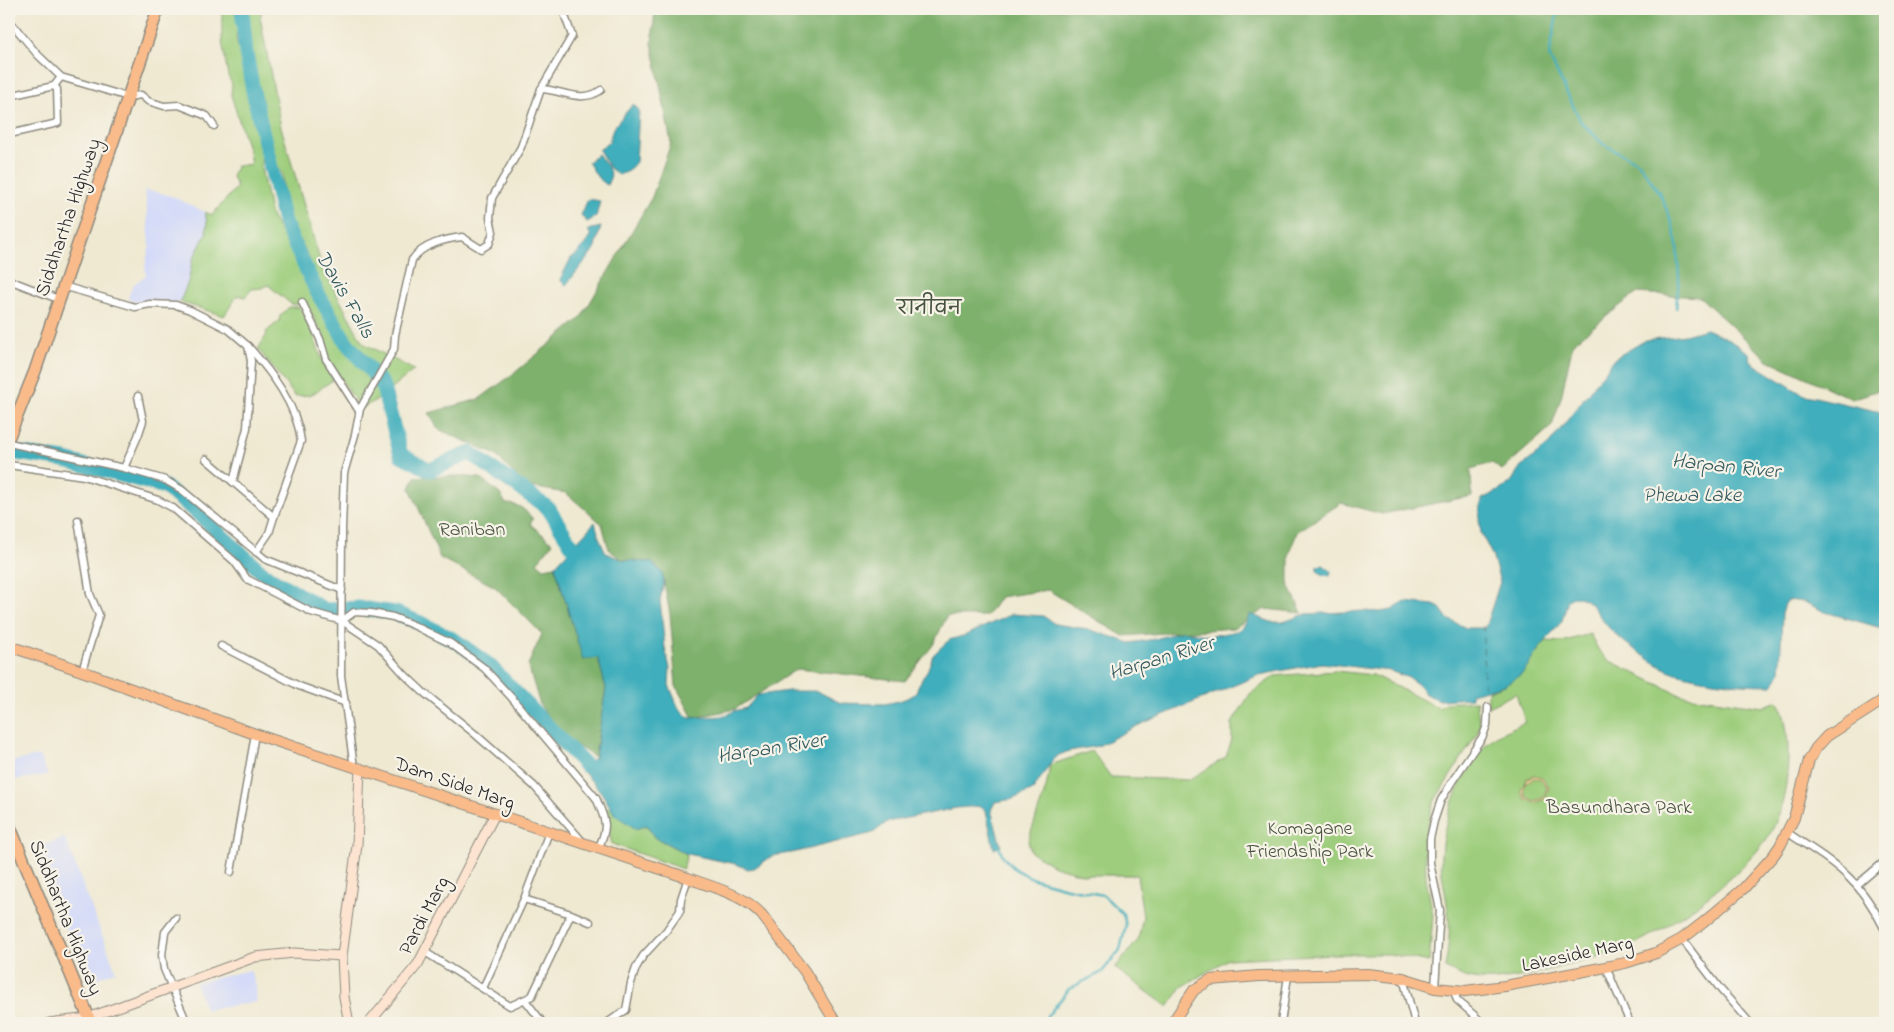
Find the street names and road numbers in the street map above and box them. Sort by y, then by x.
street label: Siddhartha Highway [29,135,111,301]
street label: Dam Side Marg [389,750,518,819]
street label: Siddhartha Highway [19,836,109,1000]
street label: Pardi Marg [392,872,459,961]
street label: Lakeside Marg [1519,930,1636,982]

